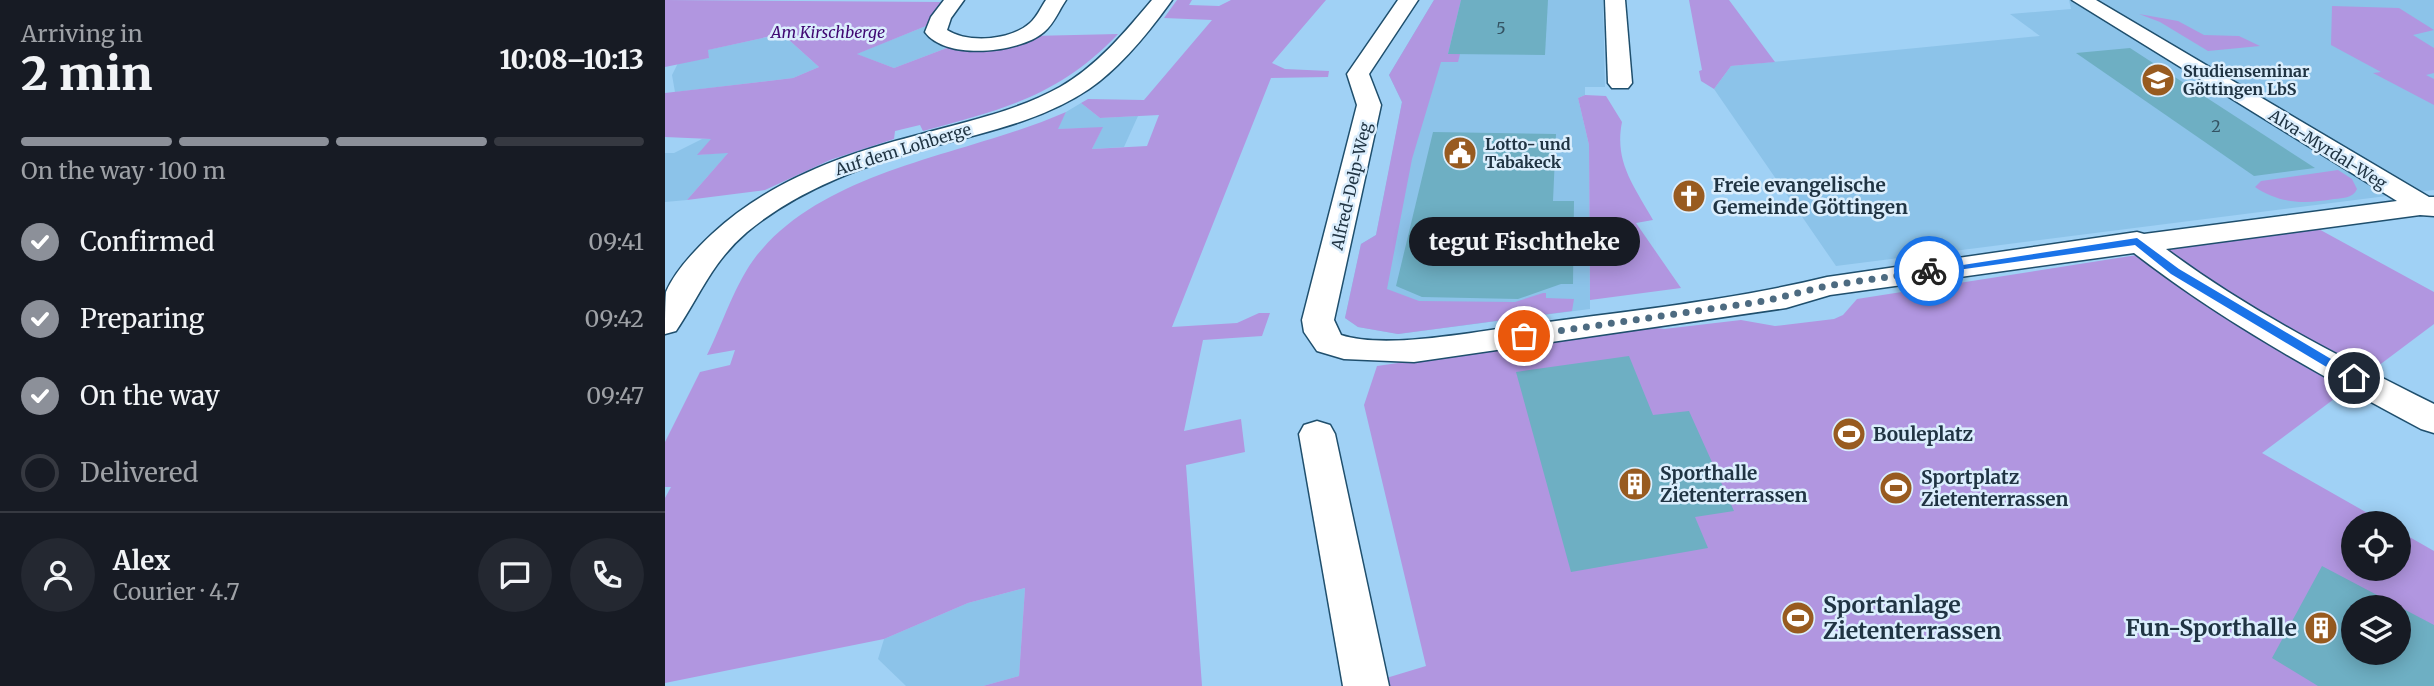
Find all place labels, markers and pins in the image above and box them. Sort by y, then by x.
school or university icon: Studienseminar Göttingen LbS [2139,61,2177,99]
place label: Studienseminar Göttingen LbS [2183,61,2310,99]
public building icon: Lotto- und Tabakeck [1441,134,1479,172]
place label: Lotto- und Tabakeck [1485,134,1571,172]
place label: Freie evangelische Gemeinde Göttingen [1713,173,1908,219]
church icon: Freie evangelische Gemeinde Göttingen [1670,177,1708,215]
callout: tegut Fischtheke [1409,217,1639,266]
pin [1494,306,1554,366]
pin [2324,348,2384,408]
sports icon: Bouleplatz [1830,415,1868,453]
place label: Bouleplatz [1873,422,1974,446]
place label: Sporthalle Zietenterrassen [1660,461,1807,507]
building icon: Sporthalle Zietenterrassen [1616,465,1654,503]
place label: Sportplatz Zietenterrassen [1921,465,2068,511]
sports icon: Sportplatz Zietenterrassen [1877,469,1915,507]
place label: Sportanlage Zietenterrassen [1823,590,2002,645]
sports icon: Sportanlage Zietenterrassen [1779,599,1817,637]
building icon: Fun-Sporthalle [2302,609,2340,647]
place label: Fun-Sporthalle [2125,613,2297,642]

